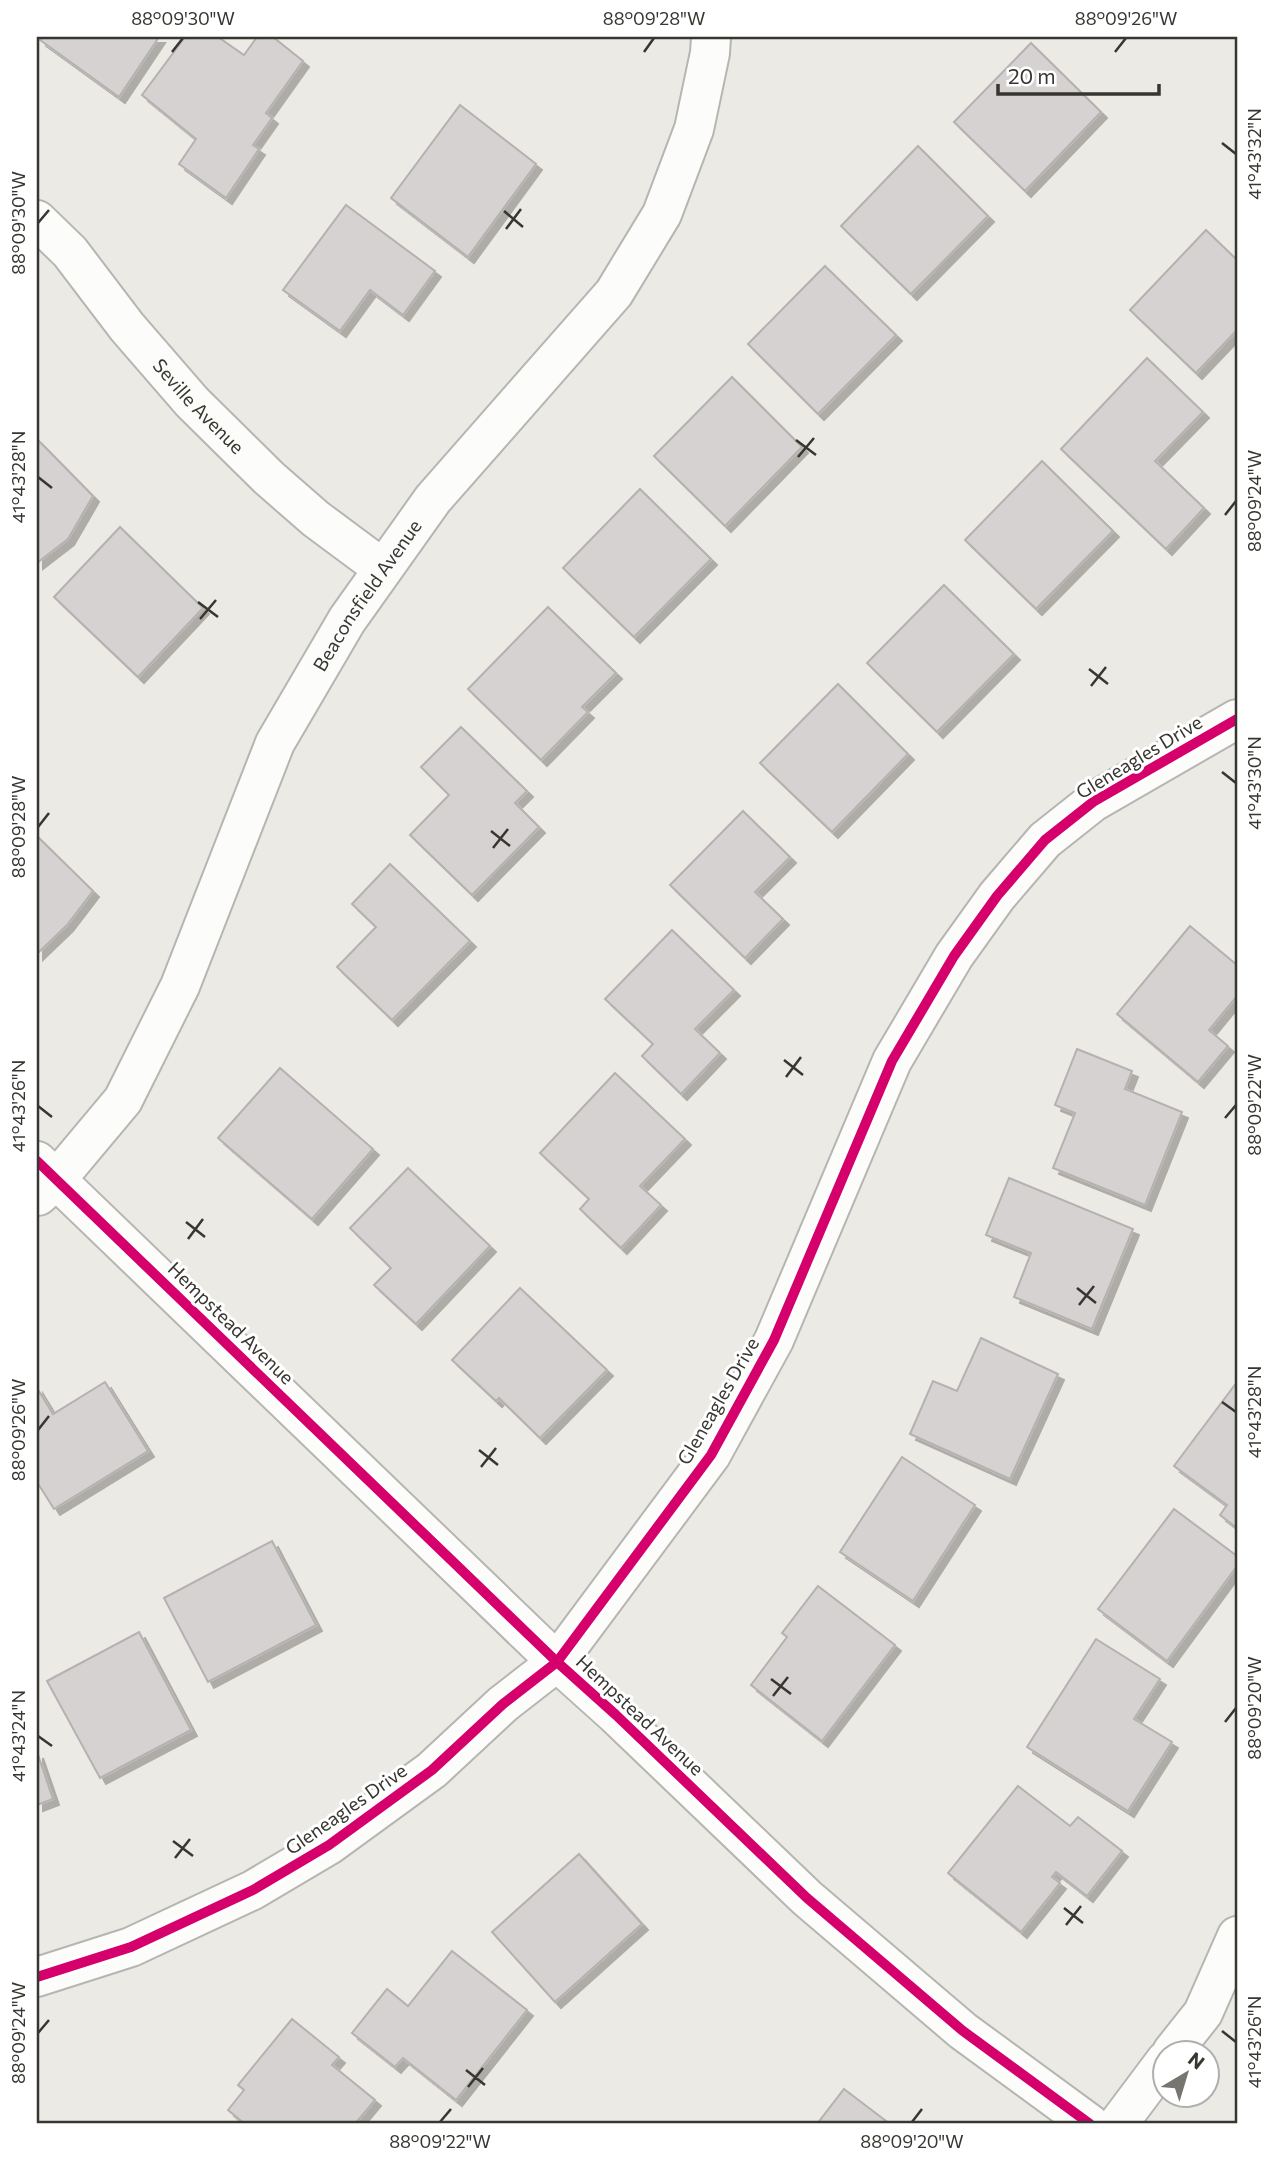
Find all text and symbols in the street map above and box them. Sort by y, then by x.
text: 88°09'30"W [131,7,235,29]
text: 88°09'28"W [603,7,705,29]
text: 88°09'26"W [1075,7,1177,29]
scale bar [998,52,1158,96]
text: 20 m [1008,63,1056,88]
text: 41°43'32"N [1243,108,1265,200]
text: 88°09'30"W [7,171,29,275]
street label: Seville Avenue [149,354,249,458]
text: 41°43'28"N [7,431,29,523]
text: 88°09'24"W [1243,450,1265,552]
street label: Beaconsfield Avenue [308,515,426,675]
street label: Gleneagles Drive [1072,710,1206,803]
text: 41°43'30"N [1243,736,1265,830]
text: 88°09'28"W [7,776,29,878]
text: 88°09'22"W [1243,1054,1265,1156]
text: 41°43'26"N [7,1060,29,1152]
street label: Hempstead Avenue [164,1257,299,1389]
street label: Gleneagles Drive [672,1333,763,1468]
text: 41°43'28"N [1243,1366,1265,1458]
text: 88°09'26"W [7,1379,29,1481]
street label: Hempstead Avenue [572,1650,709,1780]
text: 88°09'20"W [1243,1656,1265,1760]
text: 41°43'24"N [7,1690,29,1782]
street label: Gleneagles Drive [281,1758,411,1859]
text: 88°09'24"W [7,1982,29,2084]
text: 41°43'26"N [1243,1996,1265,2088]
north arrow [1152,2038,1222,2108]
text: N [1184,2047,1209,2074]
text: 88°09'22"W [389,2130,491,2152]
text: 88°09'20"W [860,2130,964,2152]

